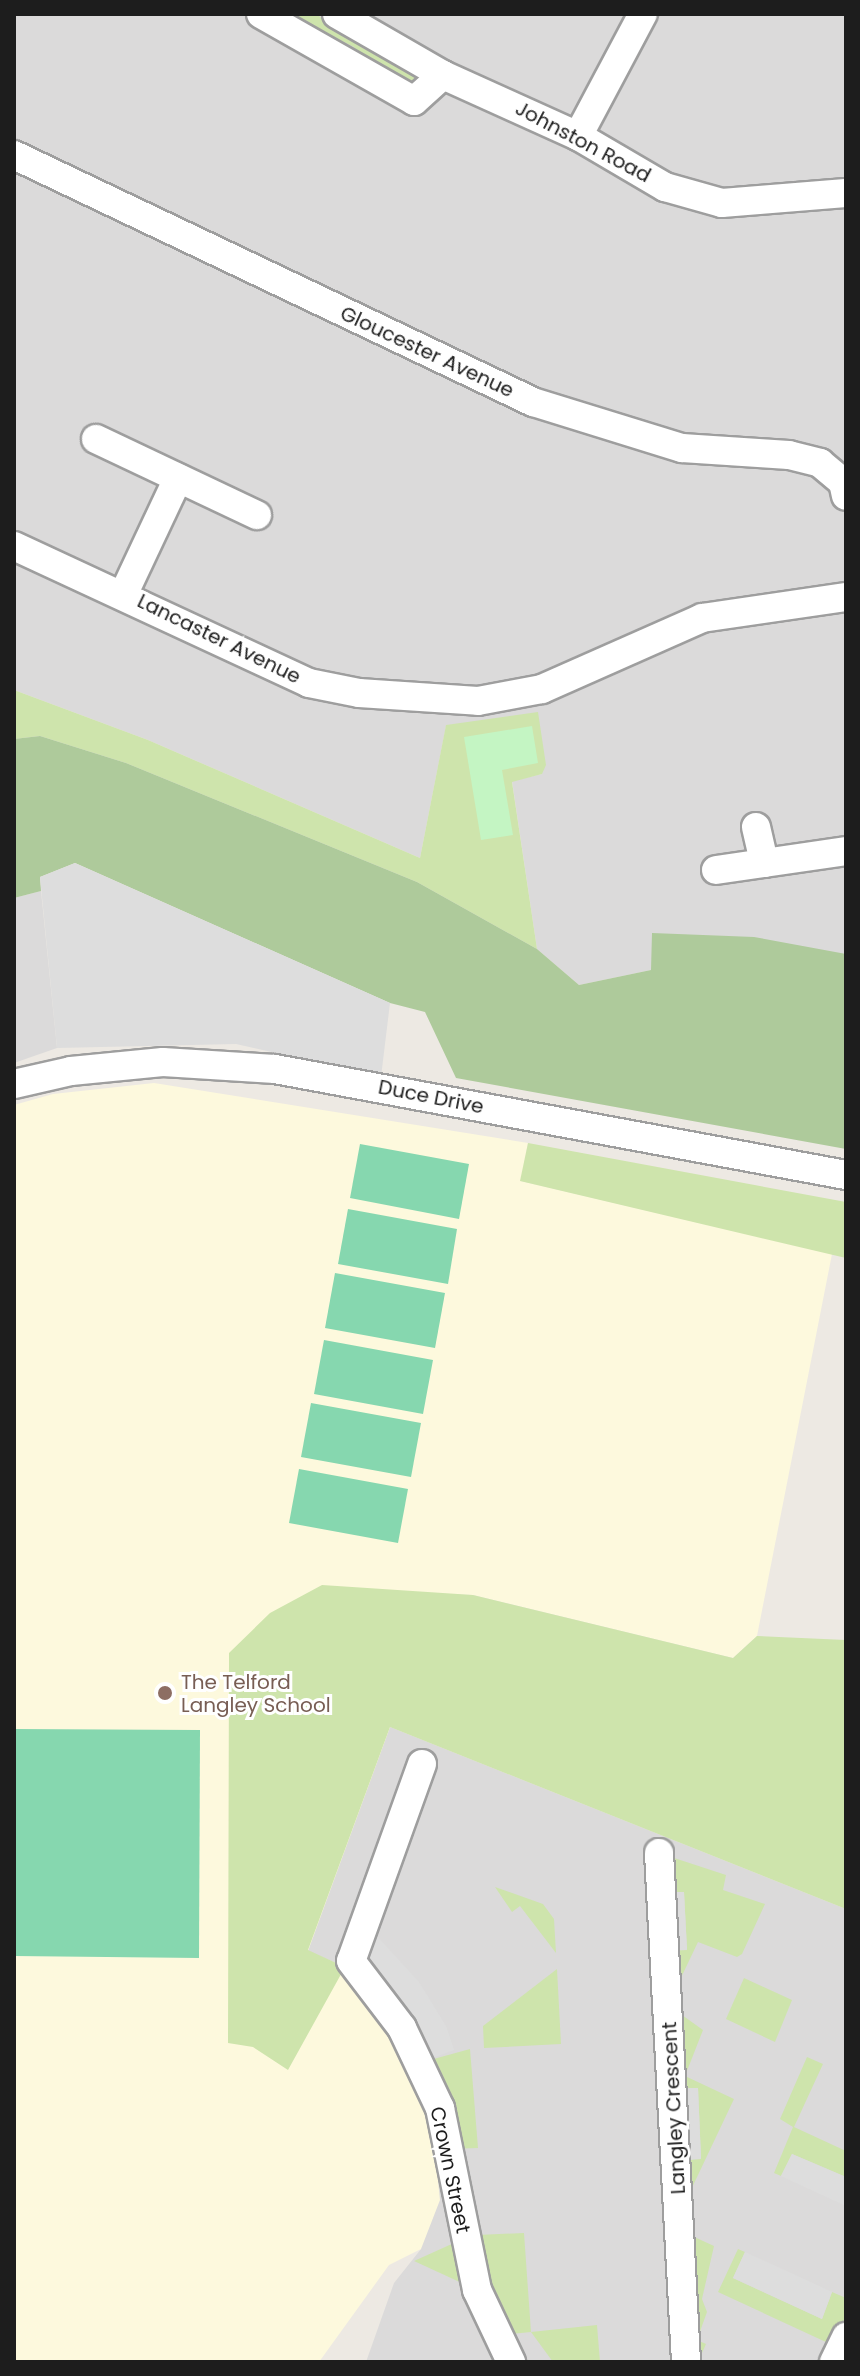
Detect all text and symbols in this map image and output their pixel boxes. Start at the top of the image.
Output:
street label: Johnston Road [511,96,655,188]
street label: Gloucester Avenue [336,301,518,403]
street label: Lancaster Avenue [133,589,305,689]
street label: Duce Drive [376,1075,486,1119]
place label: The Telford Langley School [181,1670,331,1717]
marker: The Telford Langley School [156,1684,174,1702]
street label: Langley Crescent [657,2021,691,2195]
street label: Crown Street [425,2105,475,2235]

